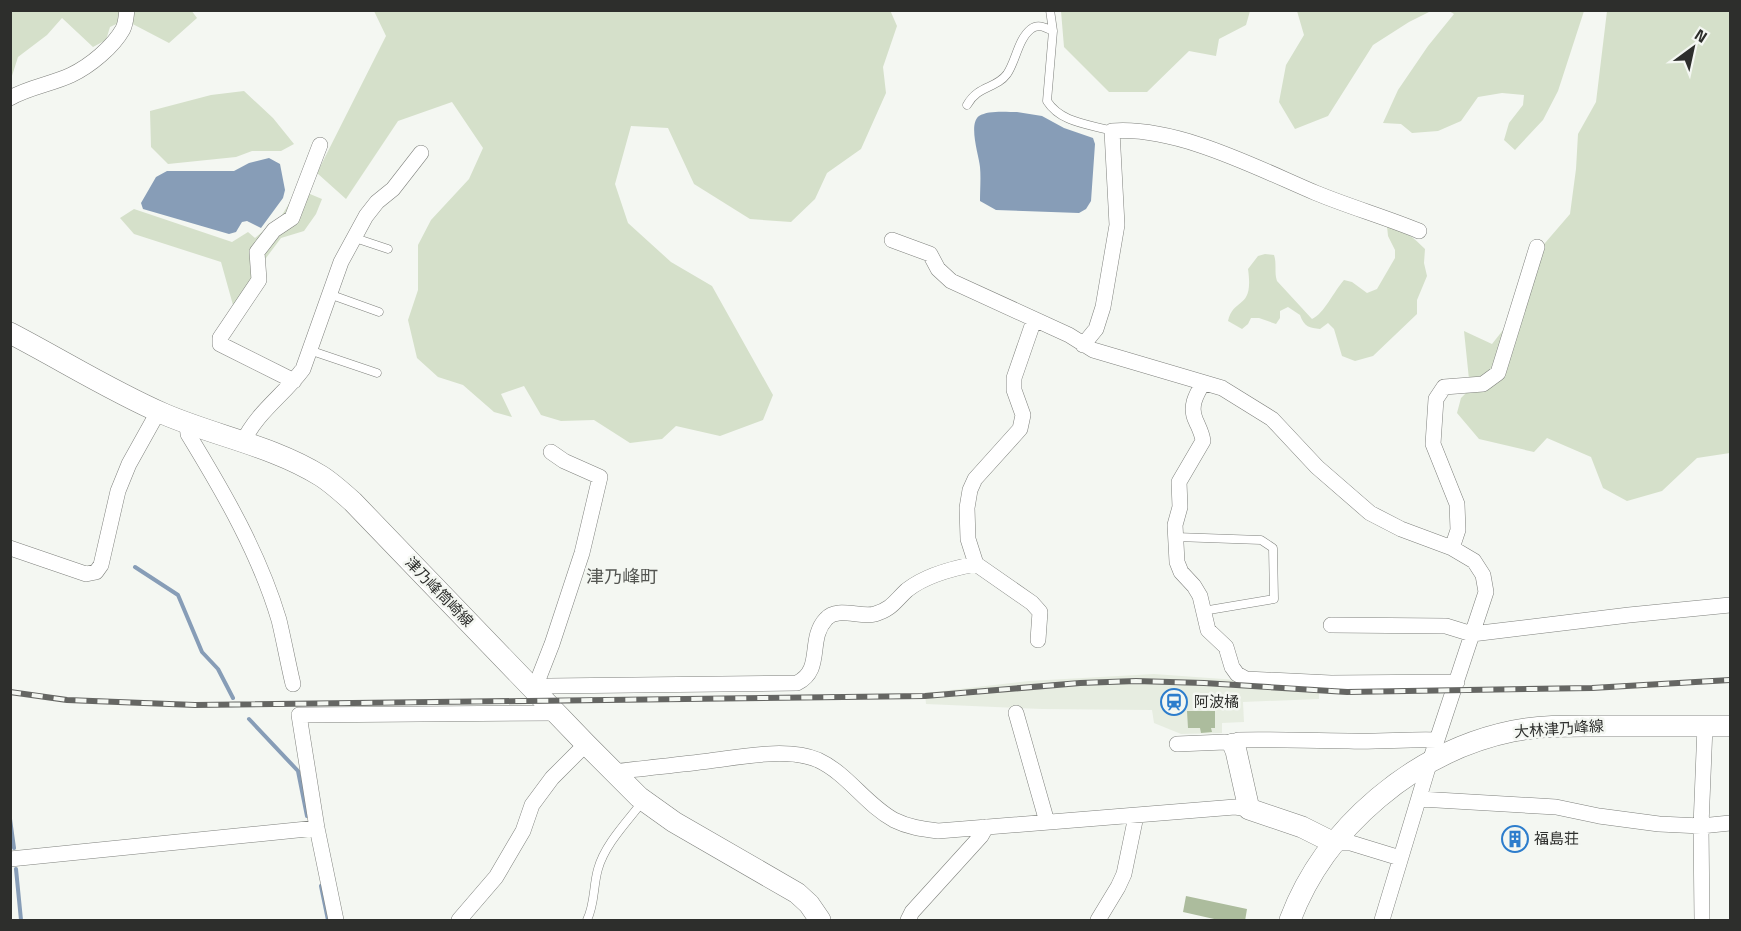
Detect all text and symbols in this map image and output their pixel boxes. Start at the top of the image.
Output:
north arrow [1663,18,1723,78]
text: N [1690,22,1712,49]
street label: 津乃峰筒崎線 [400,551,479,632]
district label: 津乃峰町 [586,563,658,590]
station icon: 阿波橘 [1159,687,1189,717]
place label: 阿波橘 [1194,690,1239,713]
street label: 大林津乃峰線 [1513,714,1605,743]
building icon: 福島荘 [1500,824,1530,854]
place label: 福島荘 [1534,827,1579,850]

